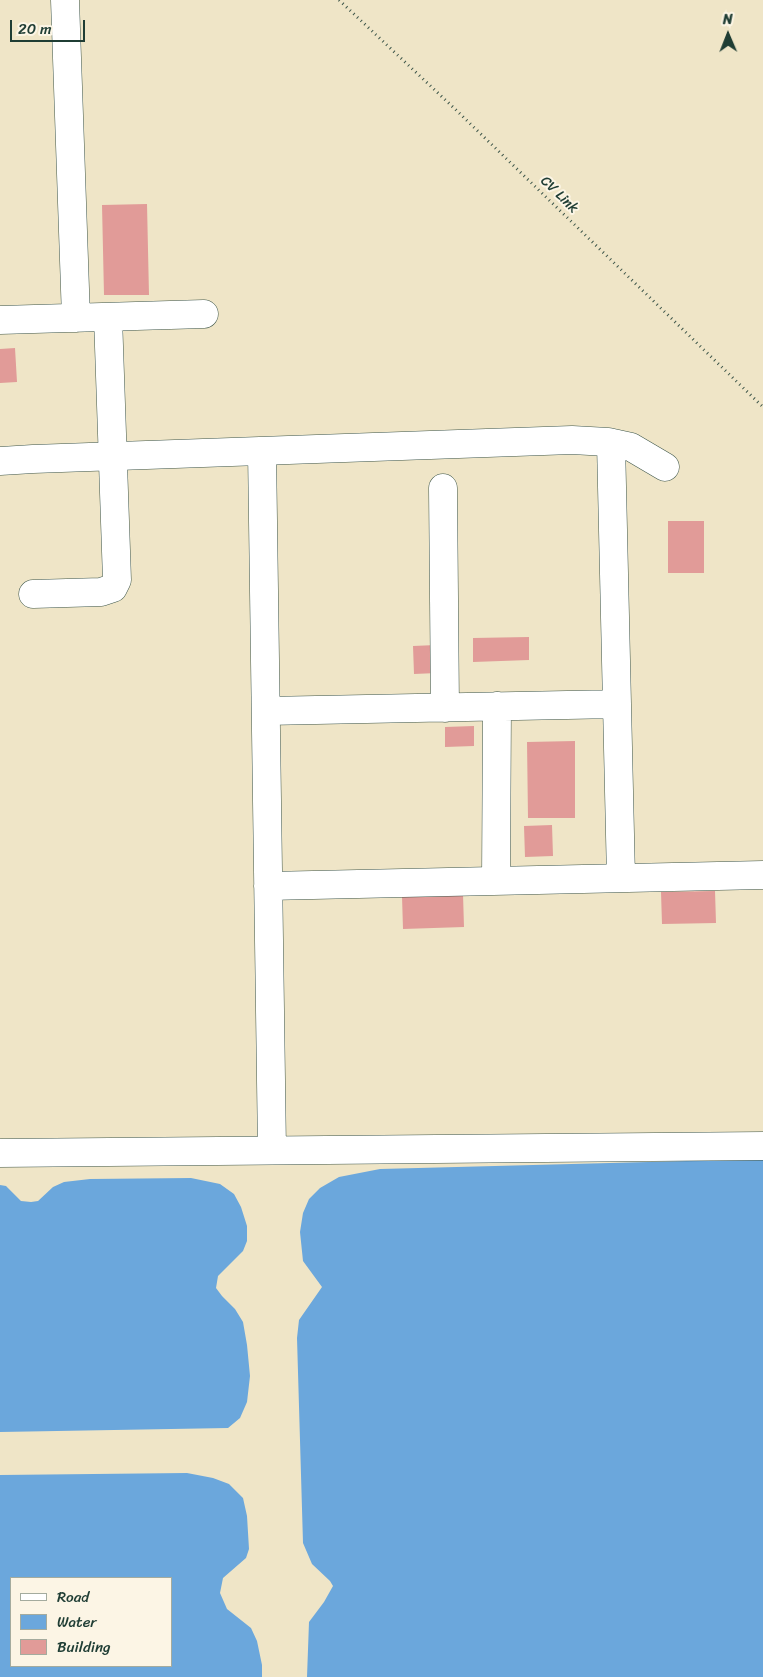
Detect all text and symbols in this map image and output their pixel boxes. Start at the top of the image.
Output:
text: N [723,7,733,32]
scale bar [12,10,88,42]
north arrow [703,10,753,60]
text: 20 m [18,16,52,42]
street label: CV Link [537,173,581,217]
legend [10,1577,172,1667]
text: Road [57,1584,89,1610]
text: Water [57,1609,97,1635]
text: Building [57,1634,111,1660]

